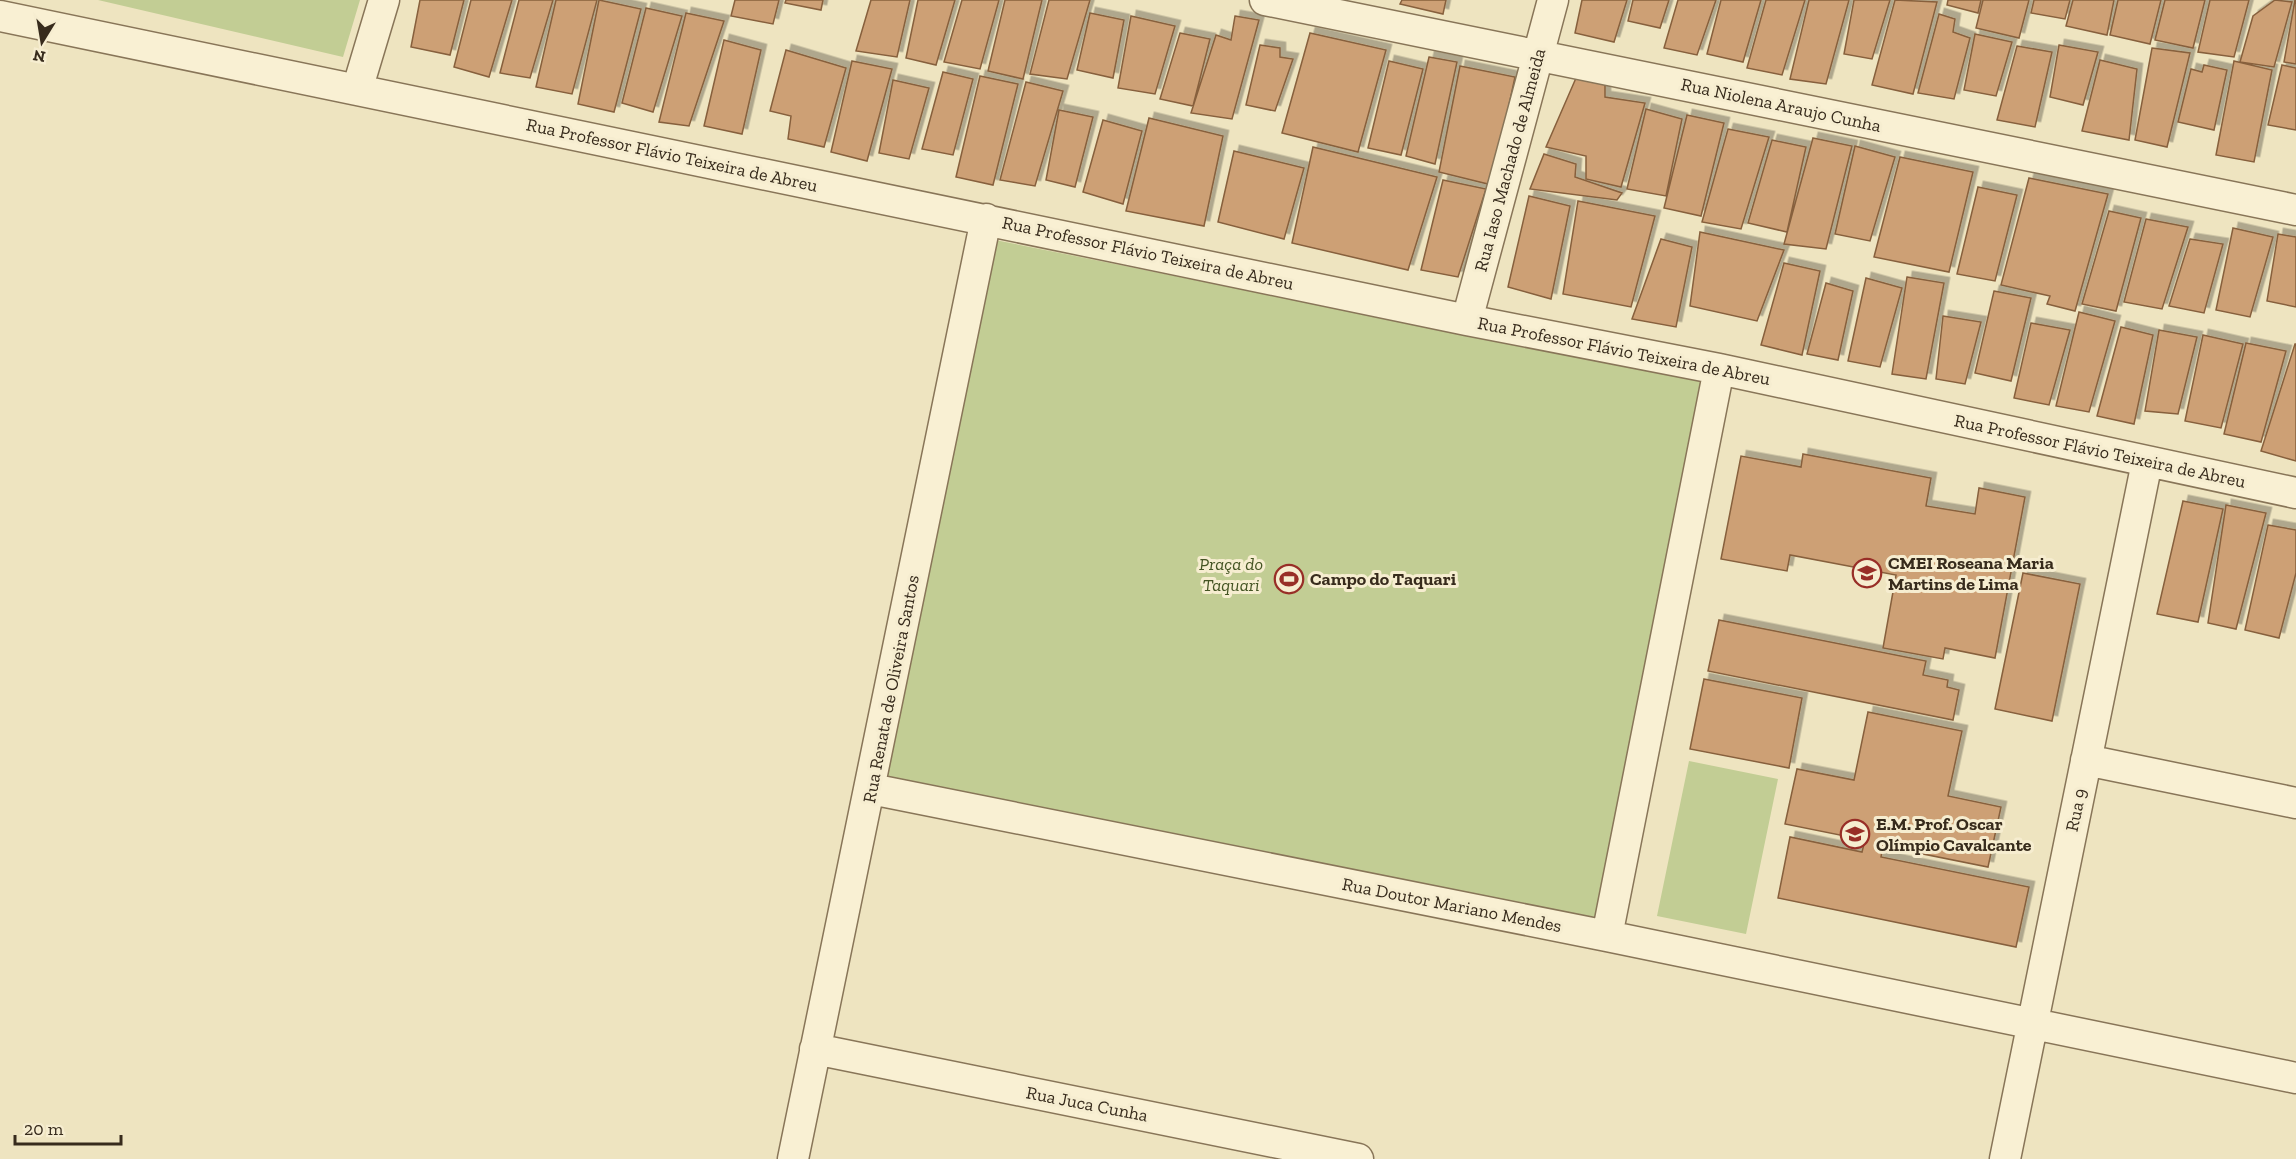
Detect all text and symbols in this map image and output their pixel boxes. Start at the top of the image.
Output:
north arrow [12,12,72,72]
text: N [31,46,47,67]
street label: Rua Iaso Machado de Almeida [1470,46,1550,274]
street label: Rua Niolena Araujo Cunha [1679,73,1883,137]
street label: Rua Professor Flávio Teixeira de Abreu [524,113,820,197]
street label: Rua Professor Flávio Teixeira de Abreu [1000,211,1296,295]
street label: Rua Professor Flávio Teixeira de Abreu [1476,312,1772,390]
street label: Rua Professor Flávio Teixeira de Abreu [1952,409,2248,493]
place label: CMEI Roseana Maria Martins de Lima [1888,552,2054,595]
park label: Praça do Taquari [1199,553,1263,596]
school or university icon: CMEI Roseana Maria Martins de Lima [1851,557,1883,589]
sports icon: Campo do Taquari [1273,563,1305,595]
place label: Campo do Taquari [1310,568,1457,590]
street label: Rua Renata de Oliveira Santos [858,573,924,805]
street label: Rua 9 [2061,786,2091,834]
place label: E.M. Prof. Oscar Olímpio Cavalcante [1876,813,2032,856]
school or university icon: E.M. Prof. Oscar Olímpio Cavalcante [1839,818,1871,850]
street label: Rua Doutor Mariano Mendes [1340,873,1564,937]
street label: Rua Juca Cunha [1024,1081,1150,1127]
scale bar [15,1108,122,1146]
text: 20 m [24,1118,64,1140]

